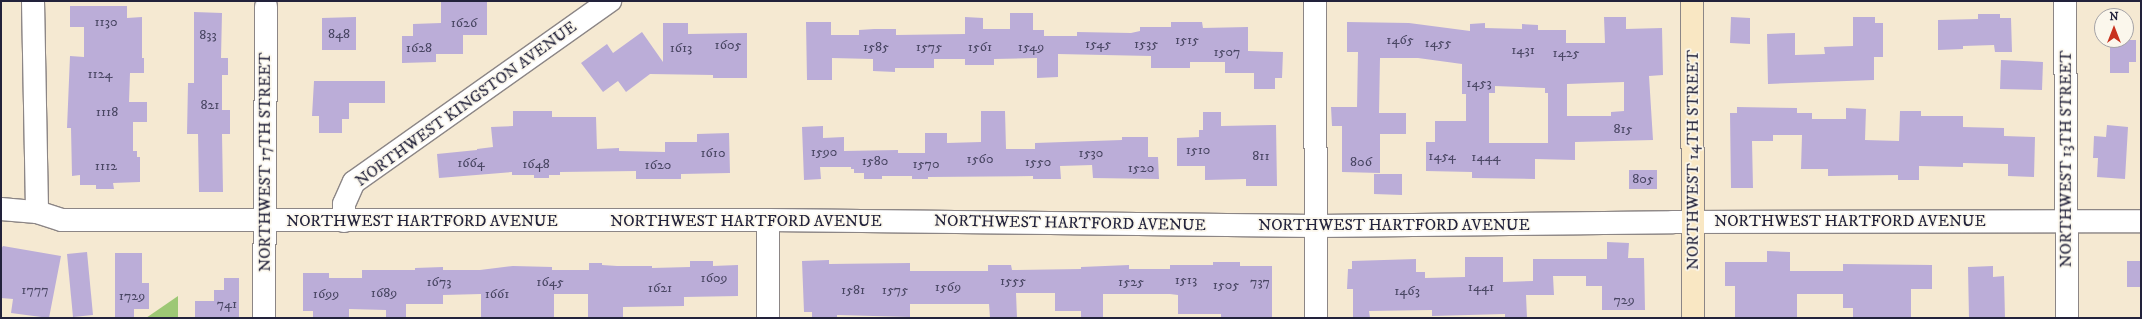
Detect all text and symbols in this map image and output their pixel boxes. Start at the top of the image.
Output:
north arrow [2094,8,2134,48]
text: N [2109,10,2119,24]
house number: 1130 [94,14,118,30]
house number: 1626 [451,15,477,31]
street label: NORTHWEST KINGSTON AVENUE [352,17,580,191]
house number: 848 [328,26,350,42]
house number: 833 [199,27,217,43]
house number: 1515 [1175,32,1199,48]
house number: 1465 [1386,32,1414,48]
house number: 1455 [1424,35,1452,51]
house number: 1545 [1085,36,1111,52]
house number: 1535 [1134,36,1158,52]
house number: 1605 [715,37,741,53]
house number: 1585 [863,39,889,55]
house number: 1575 [916,39,942,55]
house number: 1561 [968,39,992,55]
house number: 1549 [1018,39,1044,55]
house number: 1628 [406,40,432,56]
house number: 1613 [670,40,692,56]
house number: 1431 [1511,42,1535,58]
house number: 1507 [1214,44,1240,60]
house number: 1425 [1553,45,1579,61]
street label: NORTHWEST 14TH STREET [1683,50,1703,270]
street label: NORTHWEST 13TH STREET [2056,50,2076,268]
street label: NORTHWEST 17TH STREET [255,52,275,272]
house number: 1124 [87,66,113,82]
house number: 1453 [1466,75,1492,91]
house number: 821 [200,97,220,113]
house number: 1118 [96,104,118,120]
house number: 815 [1613,121,1633,137]
house number: 1510 [1186,142,1210,158]
house number: 1590 [811,144,837,160]
house number: 1610 [701,145,725,161]
house number: 1530 [1079,145,1103,161]
house number: 811 [1252,148,1270,164]
house number: 1454 [1428,148,1456,164]
house number: 1444 [1471,149,1501,165]
house number: 1560 [967,151,993,167]
house number: 1580 [862,153,888,169]
house number: 1550 [1025,154,1051,170]
house number: 806 [1350,154,1372,170]
house number: 1664 [457,155,485,171]
house number: 1648 [522,156,550,172]
house number: 1570 [913,156,939,172]
house number: 1620 [645,157,671,173]
house number: 1112 [95,158,117,174]
house number: 1520 [1128,160,1154,176]
house number: 805 [1632,171,1654,187]
street label: NORTHWEST HARTFORD AVENUE [286,211,558,231]
street label: NORTHWEST HARTFORD AVENUE [610,211,882,231]
street label: NORTHWEST HARTFORD AVENUE [934,211,1206,235]
street label: NORTHWEST HARTFORD AVENUE [1714,211,1986,231]
street label: NORTHWEST HARTFORD AVENUE [1258,215,1530,235]
house number: 1609 [701,270,727,286]
house number: 1513 [1175,272,1197,288]
house number: 1555 [1000,273,1026,289]
house number: 1673 [427,274,451,290]
house number: 1645 [536,274,564,290]
house number: 1525 [1118,274,1144,290]
house number: 737 [1250,274,1270,290]
house number: 1505 [1213,277,1239,293]
house number: 1569 [935,279,961,295]
house number: 1441 [1468,279,1494,295]
house number: 1621 [648,280,672,296]
house number: 1777 [21,282,49,298]
house number: 1581 [841,282,865,298]
house number: 1575 [882,282,908,298]
house number: 1463 [1394,283,1420,299]
house number: 1689 [371,285,397,301]
house number: 1699 [313,286,339,302]
house number: 1661 [485,286,509,302]
house number: 1729 [119,288,145,304]
house number: 729 [1613,292,1635,308]
house number: 741 [217,296,237,312]

